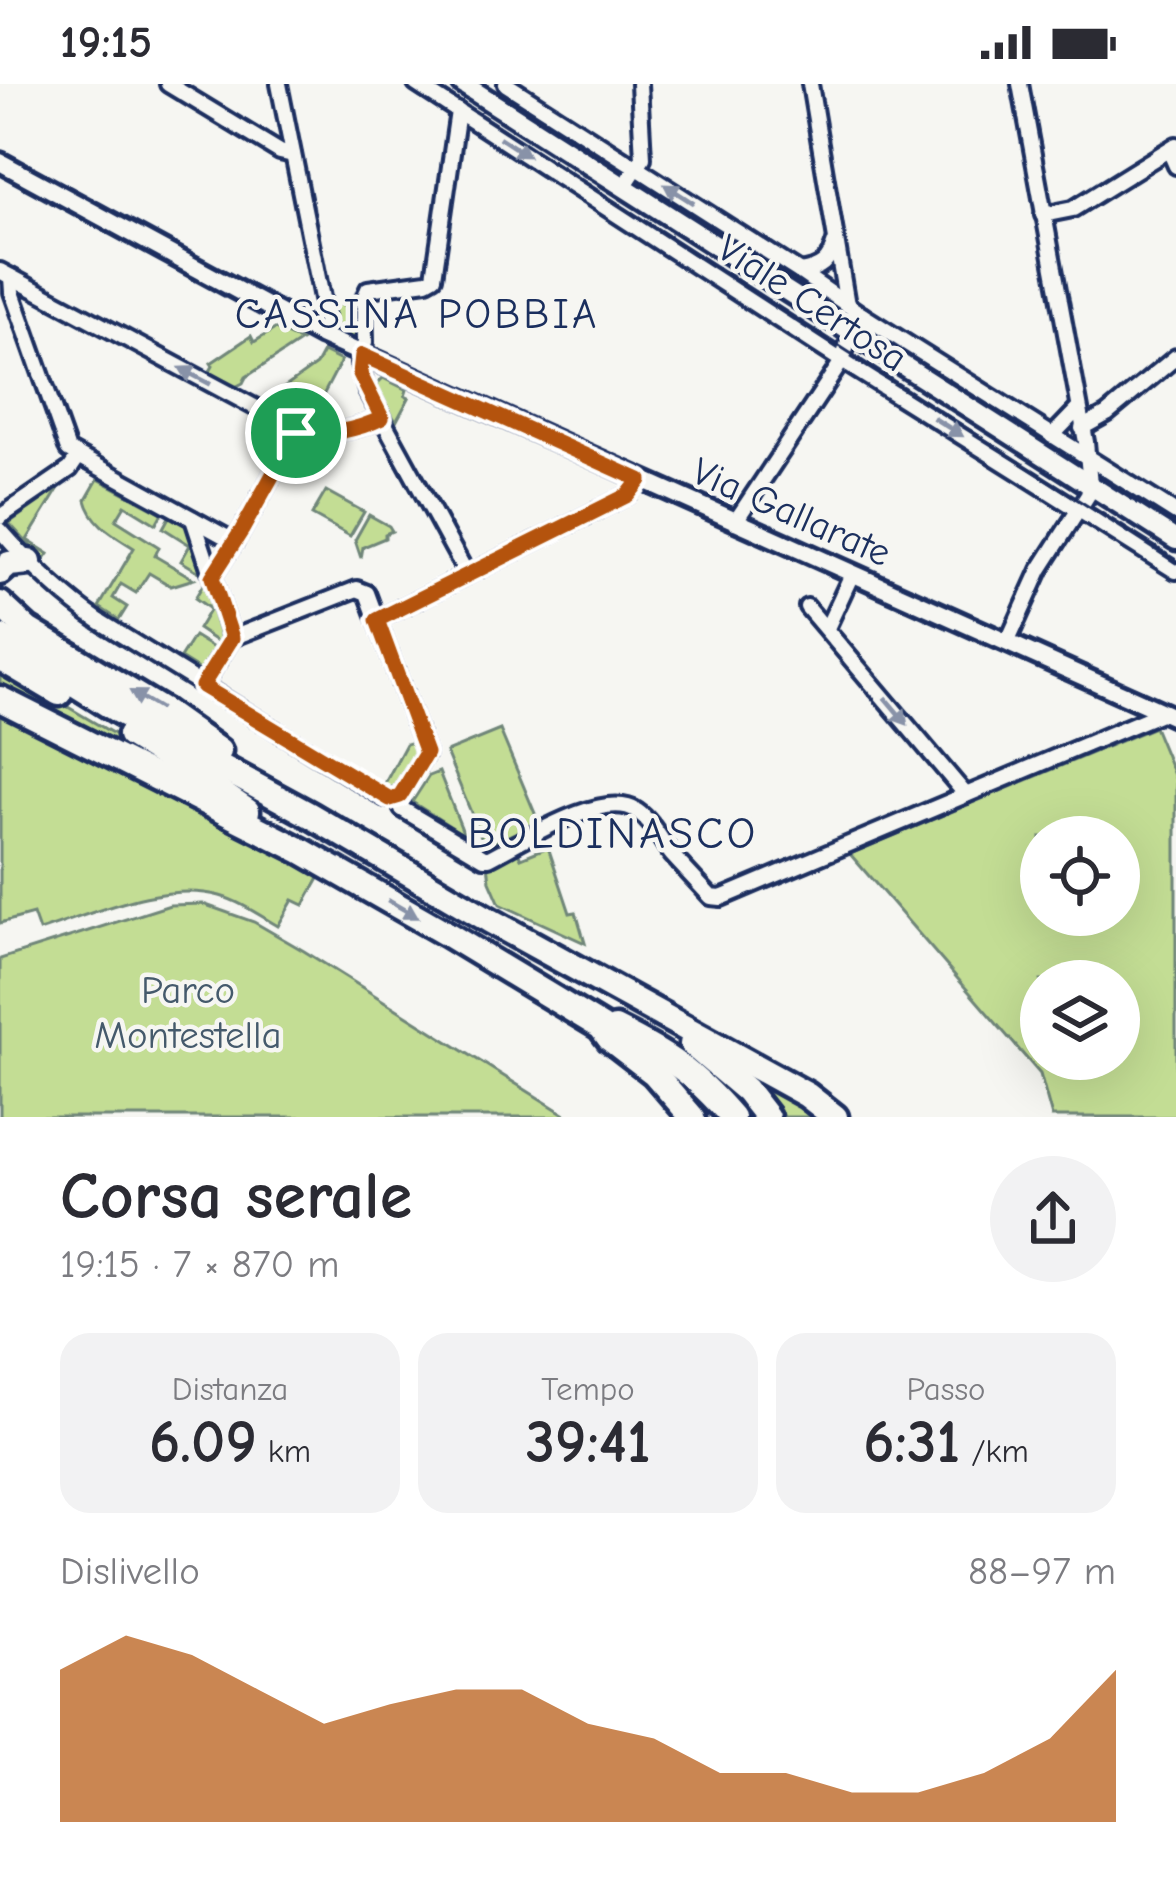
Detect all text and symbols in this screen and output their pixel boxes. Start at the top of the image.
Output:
text: 19:15 [60,16,152,68]
one-way arrow [498,136,530,158]
one-way arrow [662,184,695,206]
street label: Viale Certosa [709,225,915,381]
district label: CASSINA POBBIA [235,290,599,339]
one-way arrow [178,366,213,387]
pin [245,382,347,484]
icon: arrive [263,400,329,466]
one-way arrow [931,415,964,437]
street label: Via Gallarate [685,449,898,576]
one-way arrow [128,691,162,712]
one-way arrow [883,696,909,726]
district label: BOLDINASCO [467,807,759,859]
map controls [1020,816,1140,1080]
button: locate [1020,816,1140,936]
one-way arrow [387,898,420,919]
button: layers [1020,960,1140,1080]
park label: Parco Montestella [94,968,282,1058]
button: share [990,1156,1116,1282]
text: Corsa serale [60,1159,412,1235]
text: 19:15 · 7 × 870 m [60,1242,339,1287]
text: Distanza [172,1370,288,1408]
text: Tempo [541,1370,635,1408]
text: Passo [907,1370,985,1408]
text: 6.09 [149,1408,257,1477]
text: 39:41 [525,1408,651,1477]
text: 6:31 [863,1408,960,1477]
text: km [257,1432,311,1470]
text: /km [960,1432,1029,1470]
text: Dislivello [60,1549,200,1594]
text: 88–97 m [968,1549,1116,1594]

